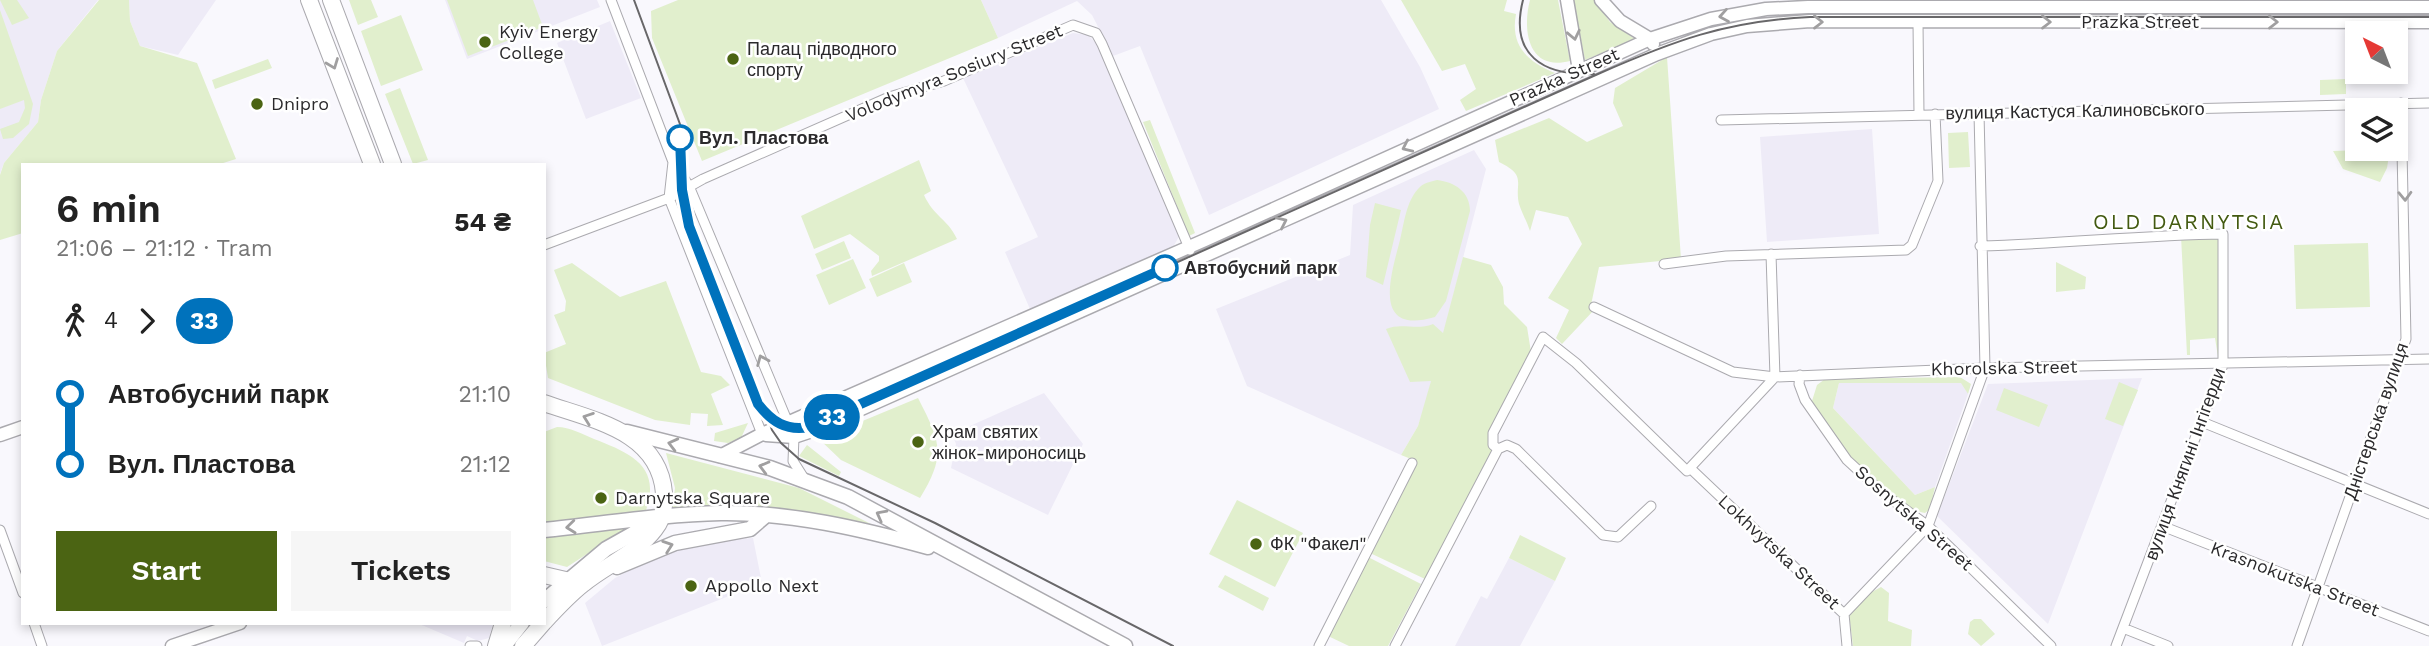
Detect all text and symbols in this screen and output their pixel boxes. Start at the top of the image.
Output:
one-way arrow [1718,8,1730,23]
street label: Prazka Street [2081,11,2199,32]
one-way arrow [1814,14,1824,30]
one-way arrow [2041,14,2052,30]
one-way arrow [2269,14,2279,30]
street label: Volodymyra Sosiury Street [842,19,1066,126]
place label: Kyiv Energy College [499,21,599,63]
north arrow [2345,21,2408,84]
map controls [2345,21,2408,161]
one-way arrow [1566,29,1581,41]
marker: Kyiv Energy College [477,34,493,50]
place label: Палац підводного спорту [747,38,897,80]
street label: Prazka Street [1506,43,1622,110]
marker: Палац підводного спорту [725,51,741,67]
one-way arrow [325,57,339,69]
place label: Dnipro [271,93,329,114]
marker: Dnipro [249,96,265,112]
street label: вулиця Кастуся Калиновського [1945,98,2205,123]
button: layers [2345,98,2408,161]
marker: Вул. Пластова [667,125,693,151]
place label: Вул. Пластова [699,127,829,148]
one-way arrow [1402,139,1414,153]
text: 6 min [56,187,161,231]
one-way arrow [2397,190,2412,201]
text: 54 ₴ [454,207,511,237]
district label: OLD DARNYTSIA [2093,209,2285,234]
one-way arrow [1275,216,1287,230]
text: 21:06 – 21:12 · Tram [56,235,273,262]
marker: Автобусний парк [1152,255,1178,281]
place label: Автобусний парк [1184,257,1338,278]
icon: walk [56,302,94,340]
icon: forward [128,302,166,340]
text: 4 [104,307,118,334]
text: 33 [190,307,219,335]
street label: Дністерська вулиця [2339,340,2412,502]
one-way arrow [756,354,770,366]
street label: Khorolska Street [1930,356,2078,379]
street label: вулиця Княгині Інгігерди [2140,365,2229,563]
text: Автобусний парк [108,379,329,409]
text: 21:10 [459,381,511,408]
line badge: 33 [800,394,864,440]
text: 33 [818,403,846,431]
one-way arrow [582,413,594,427]
place label: Храм святих жінок-мироносиць [932,421,1086,463]
marker: Храм святих жінок-мироносиць [910,434,926,450]
one-way arrow [668,438,680,452]
text: Вул. Пластова [108,449,295,479]
text: 21:12 [459,451,511,478]
one-way arrow [758,461,770,475]
street label: Sosnytska Street [1851,461,1978,575]
place label: Darnytska Square [615,487,770,508]
marker: Darnytska Square [593,490,609,506]
street label: Lokhvytska Street [1714,490,1845,614]
one-way arrow [876,510,888,523]
one-way arrow [565,519,576,534]
button: Start [56,531,277,611]
button: Tickets [291,531,511,611]
place label: ФК "Факел" [1270,533,1367,554]
marker: ФК "Факел" [1248,536,1264,552]
street label: Krasnokutska Street [2208,537,2383,621]
one-way arrow [661,540,673,554]
place label: Appollo Next [705,575,819,596]
marker: Appollo Next [683,578,699,594]

